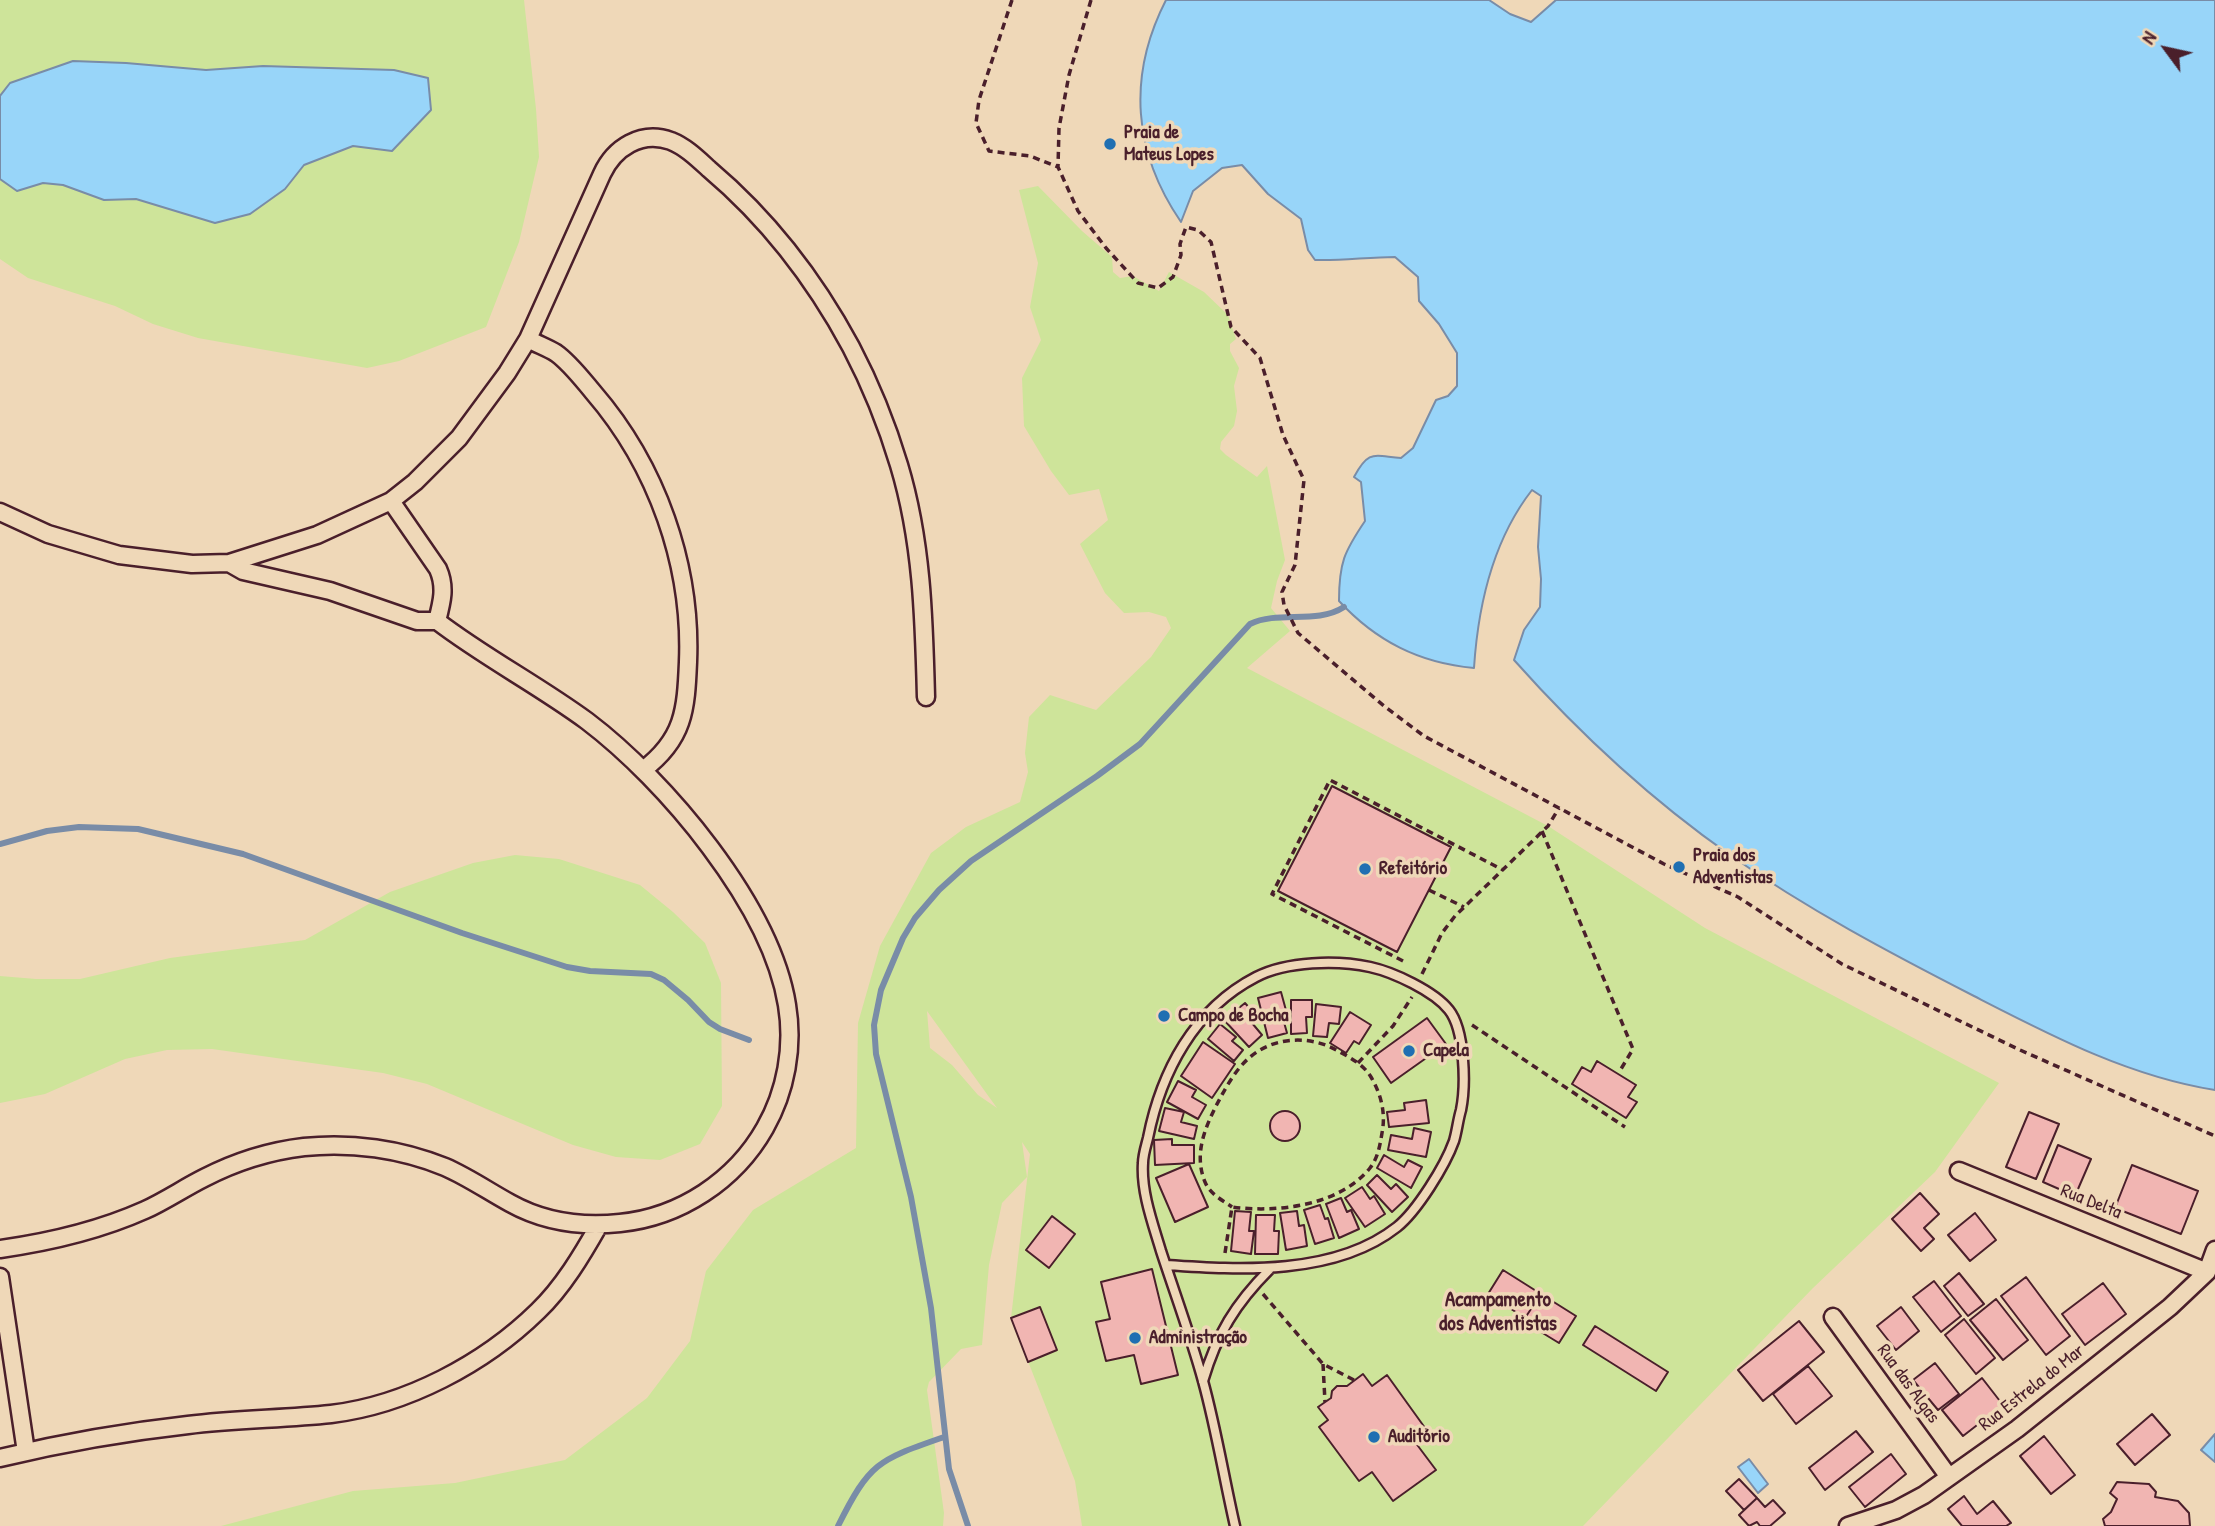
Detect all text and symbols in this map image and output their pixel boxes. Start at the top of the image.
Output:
north arrow [2131,14,2201,84]
text: N [2135,26,2162,49]
place label: Praia de Mateus Lopes [1124,122,1214,166]
marker: Praia de Mateus Lopes [1102,136,1118,152]
place label: Praia dos Adventistas [1693,845,1773,889]
place label: Refeitório [1379,858,1447,880]
marker: Praia dos Adventistas [1671,859,1687,875]
marker: Refeitório [1357,861,1373,877]
place label: Campo de Bocha [1178,1005,1288,1027]
marker: Campo de Bocha [1156,1008,1172,1024]
place label: Capela [1423,1040,1469,1062]
marker: Capela [1401,1043,1417,1059]
street label: Rua Delta [2057,1180,2125,1224]
district label: Acampamento dos Adventistas [1439,1287,1557,1337]
place label: Administração [1149,1327,1247,1349]
marker: Administração [1127,1330,1143,1346]
street label: Rua das Algas [1872,1340,1944,1428]
street label: Rua Estrela do Mar [1975,1340,2089,1436]
place label: Auditório [1388,1426,1450,1448]
marker: Auditório [1366,1429,1382,1445]

